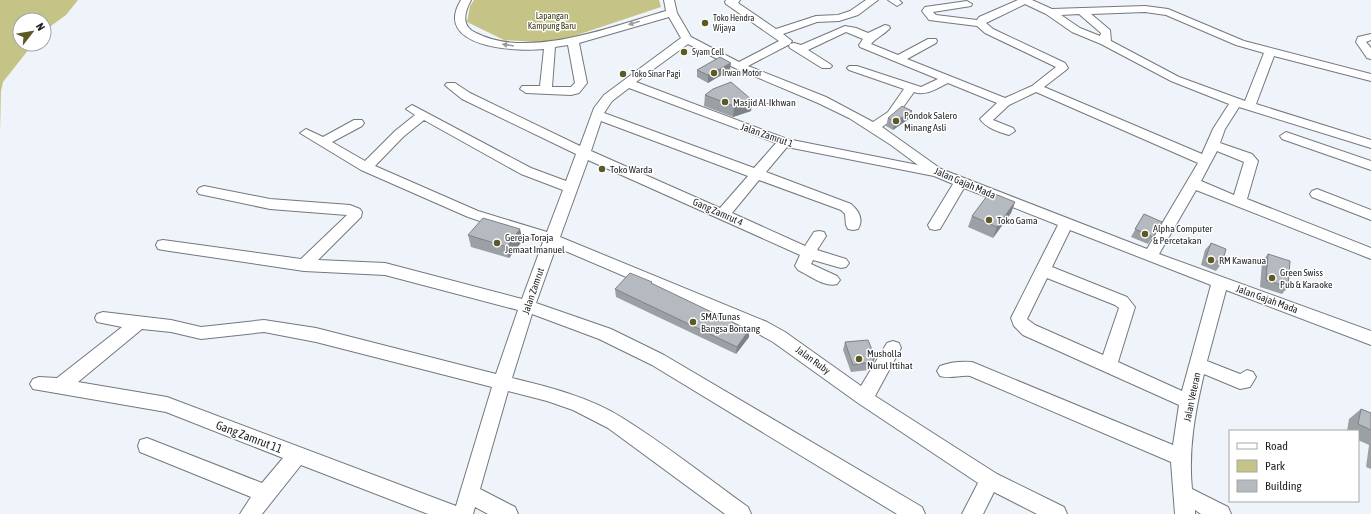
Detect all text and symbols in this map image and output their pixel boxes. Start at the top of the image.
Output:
park label: Lapangan Kampung Baru [528,11,576,31]
north arrow [12,12,52,52]
place label: Toko Hendra Wijaya [713,13,755,33]
marker: Toko Hendra Wijaya [700,18,710,28]
one-way arrow [628,20,640,26]
text: N [34,21,47,33]
one-way arrow [502,42,514,48]
marker: Syam Cell [679,47,689,57]
place label: Syam Cell [692,47,725,57]
marker: Irwan Motor [709,68,719,78]
place label: Irwan Motor [722,68,762,78]
marker: Toko Sinar Pagi [618,69,628,79]
place label: Toko Sinar Pagi [631,69,681,79]
marker: Masjid Al-Ikhwan [720,97,730,107]
place label: Masjid Al-Ikhwan [733,97,796,108]
place label: Pondok Salero Minang Asli [904,110,957,133]
marker: Pondok Salero Minang Asli [891,116,901,126]
street label: Jalan Zamrut 1 [739,121,795,149]
marker: Toko Warda [597,164,607,174]
place label: Toko Warda [610,164,653,175]
street label: Jalan Gajah Mada [933,165,997,201]
street label: Gang Zamrut 4 [691,196,745,228]
marker: Toko Gama [984,215,994,225]
place label: Toko Gama [997,215,1038,226]
place label: Alpha Computer & Percetakan [1153,223,1213,246]
marker: Alpha Computer & Percetakan [1140,229,1150,239]
place label: Gereja Toraja Jemaat Imanuel [505,232,565,255]
marker: Gereja Toraja Jemaat Imanuel [492,238,502,248]
marker: RM Kawanua [1206,255,1216,265]
place label: RM Kawanua [1219,255,1267,266]
street label: Jalan Zamrut [520,266,546,316]
place label: Green Swiss Pub & Karaoke [1280,267,1333,290]
marker: Green Swiss Pub & Karaoke [1267,273,1277,283]
street label: Jalan Gajah Mada [1234,283,1300,315]
place label: SMA Tunas Bangsa Bontang [701,311,761,334]
marker: SMA Tunas Bangsa Bontang [688,317,698,327]
street label: Jalan Ruby [794,344,832,376]
place label: Musholla Nurul Ittihat [867,348,913,371]
marker: Musholla Nurul Ittihat [854,354,864,364]
street label: Jalan Veteran [1181,371,1203,423]
street label: Gang Zamrut 11 [214,418,284,456]
legend [1229,430,1359,502]
text: Road [1265,439,1288,453]
text: Park [1265,459,1286,473]
text: Building [1265,479,1303,493]

